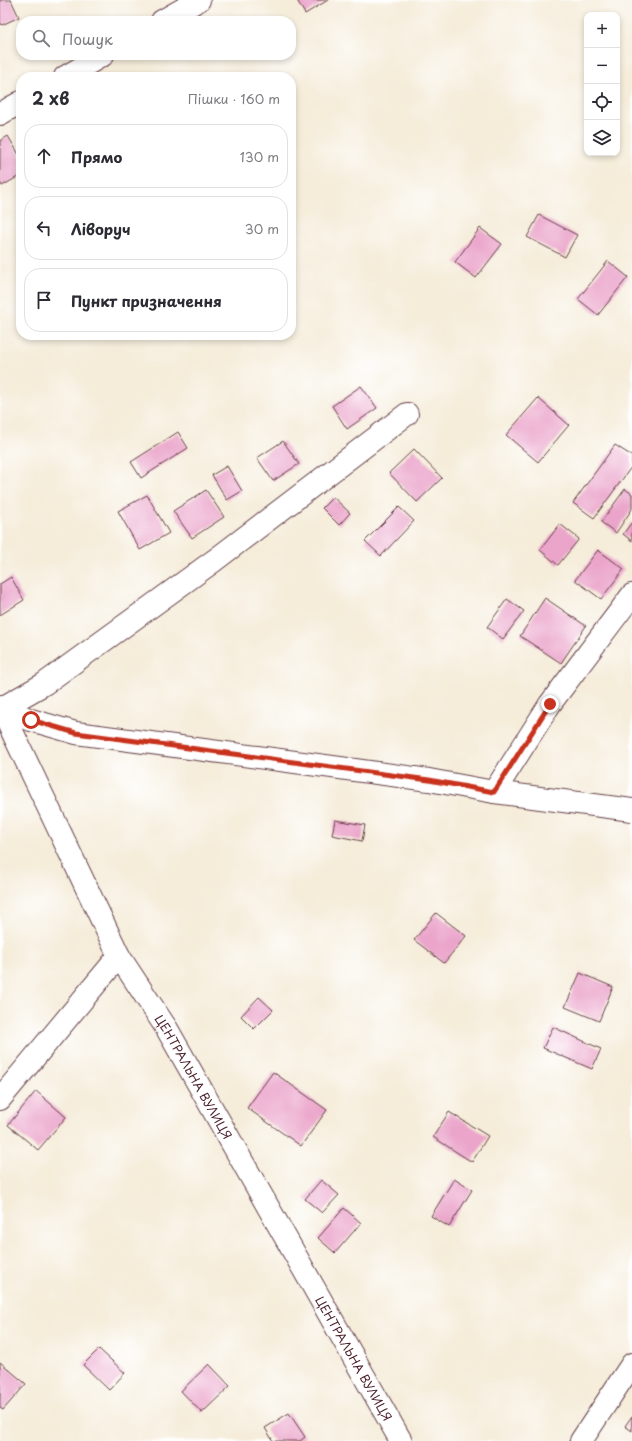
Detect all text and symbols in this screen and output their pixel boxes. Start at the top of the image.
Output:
map controls [584,12,620,156]
button: + [584,12,620,48]
search box [16,16,296,60]
icon: search [30,27,52,49]
text: Пошук [62,27,113,50]
button: − [584,48,620,84]
button: locate [584,84,620,120]
text: 2 хв [32,85,69,111]
text: Пішки · 160 m [188,89,280,108]
button: layers [584,120,620,156]
icon: ahead [33,145,55,167]
text: Прямо [71,145,122,168]
text: 130 m [240,147,279,166]
icon: left [33,217,55,239]
text: Ліворуч [71,217,131,240]
text: 30 m [245,219,279,238]
icon: arrive [33,289,55,311]
text: Пункт призначення [71,289,222,312]
route end [541,695,559,713]
route start [22,711,40,729]
street label: ЦЕНТРАЛЬНА ВУЛИЦЯ [151,1011,237,1142]
street label: ЦЕНТРАЛЬНА ВУЛИЦЯ [311,1292,397,1424]

